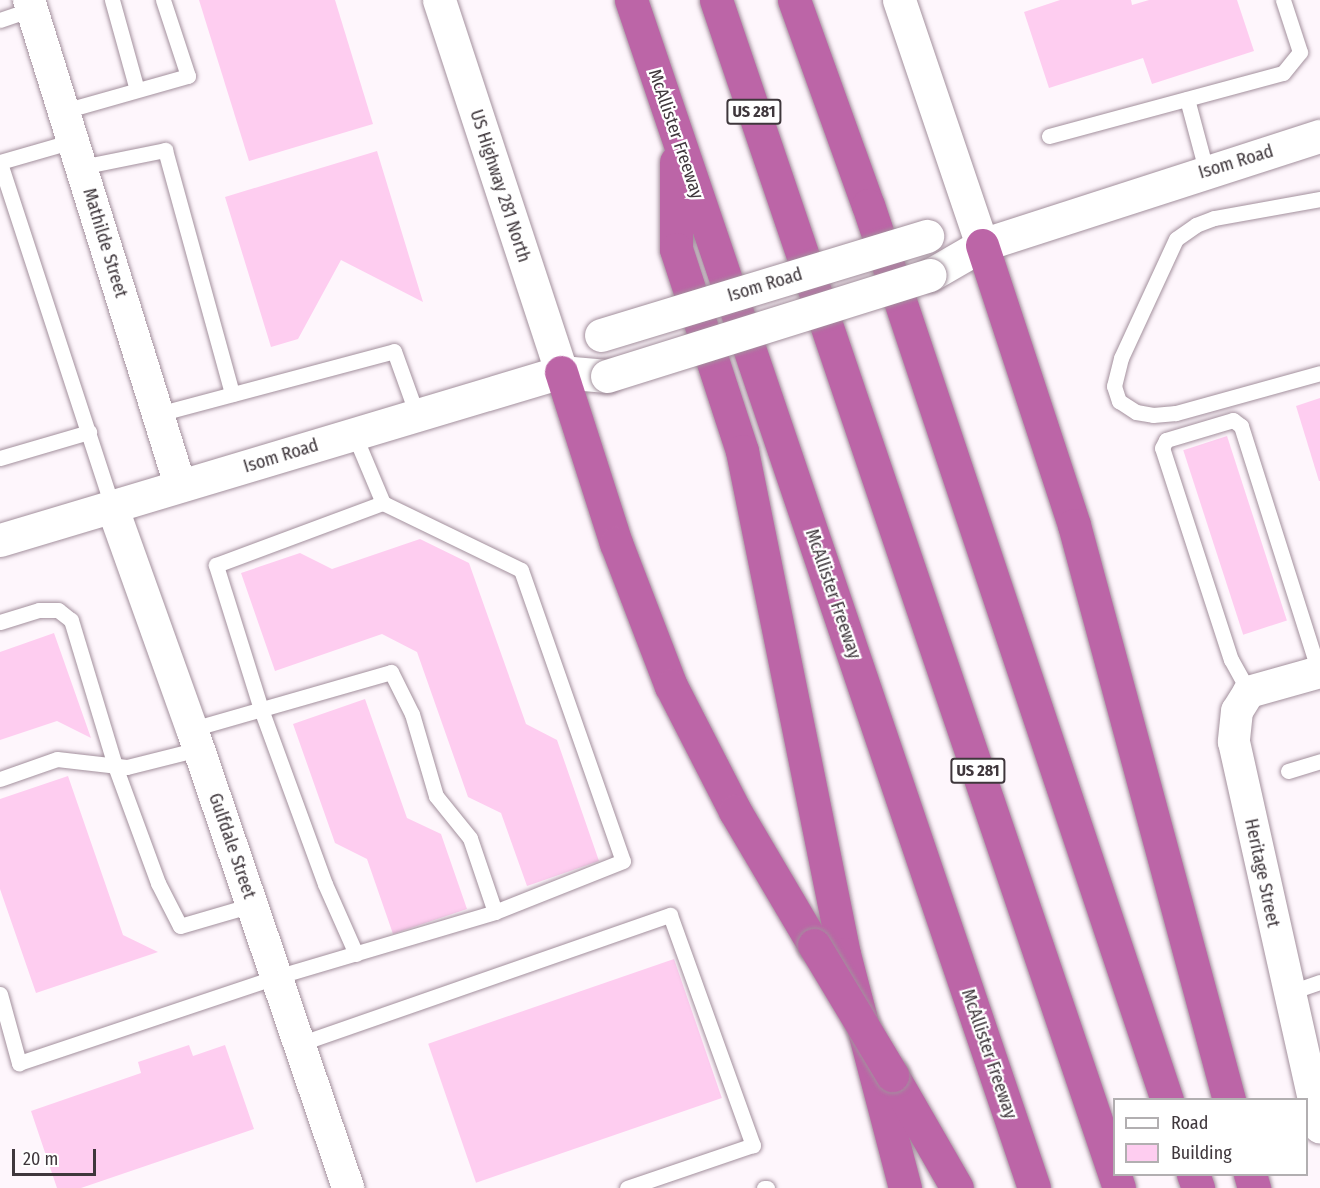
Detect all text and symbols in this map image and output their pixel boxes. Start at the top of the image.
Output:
street label: McAllister Freeway [644,66,708,202]
road number: US 281 [726,99,783,125]
street label: US Highway 281 North [465,107,535,265]
street label: Isom Road [1196,140,1276,184]
street label: Mathilde Street [78,186,132,300]
street label: Isom Road [725,263,805,307]
street label: Isom Road [241,434,321,478]
street label: McAllister Freeway [801,526,865,662]
road number: US 281 [950,758,1006,784]
street label: Gulfdale Street [204,790,260,902]
street label: Heritage Street [1240,817,1284,929]
street label: McAllister Freeway [957,986,1021,1122]
legend [1113,1098,1308,1176]
text: Road [1171,1112,1208,1134]
scale bar [15,1137,99,1175]
text: Building [1171,1142,1232,1164]
text: 20 m [23,1148,58,1170]

